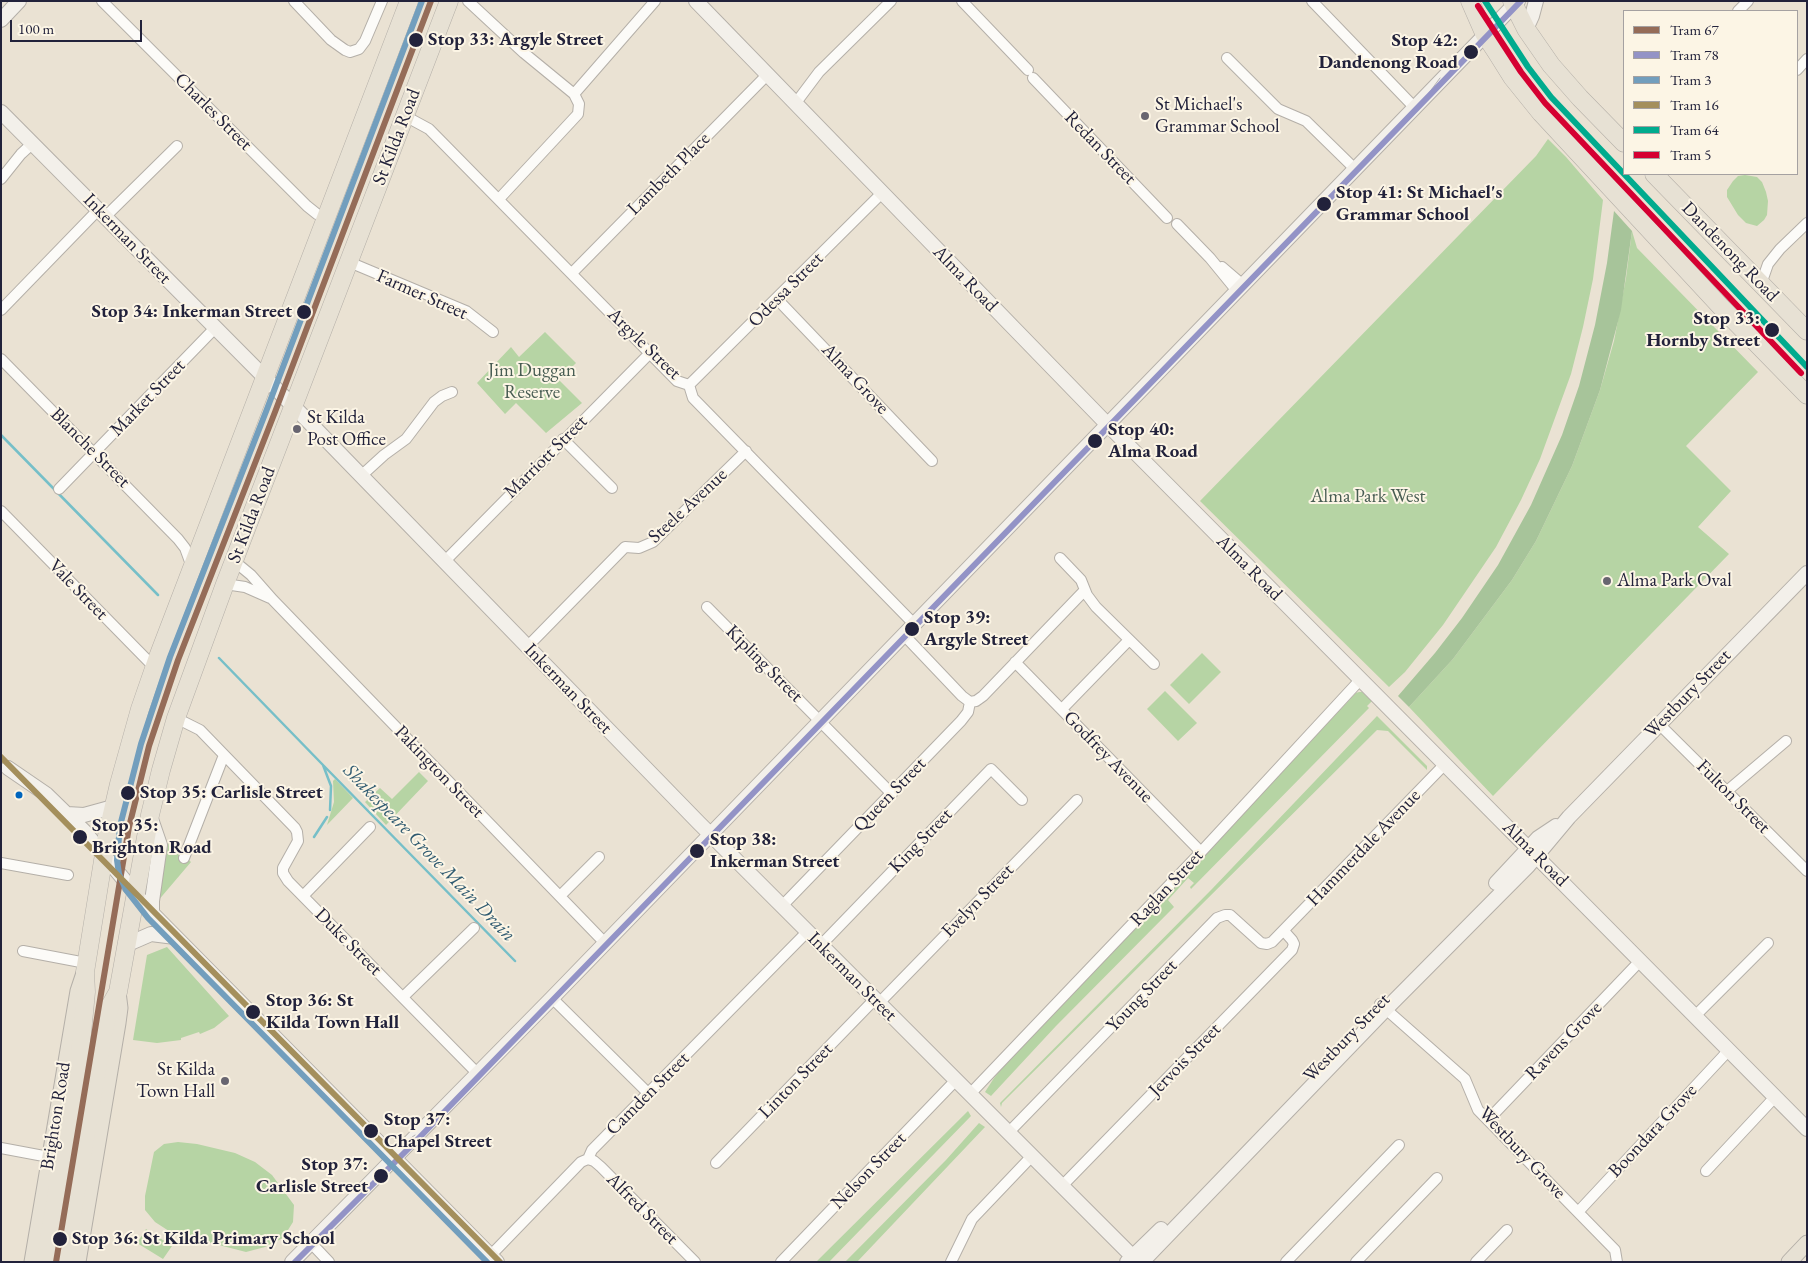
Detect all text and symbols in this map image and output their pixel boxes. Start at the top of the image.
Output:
scale bar [12,10,145,42]
legend [1623,10,1798,175]
text: 100 m [18,19,54,38]
text: Tram 67 [1670,20,1719,39]
place label: Stop 33: Argyle Street [428,29,603,51]
place label: Stop 42: Dandenong Road [1318,30,1458,74]
marker: Stop 33: Argyle Street [407,31,425,49]
marker: Stop 42: Dandenong Road [1462,43,1480,61]
text: Tram 78 [1670,45,1719,64]
street label: Charles Street [169,68,257,156]
text: Tram 3 [1670,70,1711,89]
street label: St Kilda Road [368,86,426,188]
place label: St Michael's Grammar School [1155,94,1280,138]
text: Tram 16 [1670,95,1719,114]
street label: Redan Street [1059,106,1141,190]
marker: St Michael's Grammar School [1139,110,1151,122]
text: Tram 64 [1670,120,1719,139]
street label: Lambeth Place [623,128,715,220]
text: Tram 5 [1670,145,1711,164]
place label: Stop 41: St Michael's Grammar School [1336,182,1502,226]
street label: Inkerman Street [78,189,176,289]
marker: Stop 41: St Michael's Grammar School [1315,195,1333,213]
street label: Dandenong Road [1677,197,1783,307]
street label: Alma Road [928,241,1002,317]
street label: Odessa Street [744,248,828,332]
street label: Farmer Street [373,265,471,325]
place label: Stop 34: Inkerman Street [92,301,292,323]
marker: Stop 34: Inkerman Street [295,303,313,321]
street label: Argyle Street [602,303,686,385]
place label: Stop 33: Hornby Street [1646,308,1760,352]
marker: Stop 33: Hornby Street [1763,321,1781,339]
street label: Alma Grove [817,339,893,419]
street label: Market Street [106,355,190,441]
park label: Jim Duggan Reserve [488,360,576,404]
street label: Blanche Street [45,403,135,493]
place label: St Kilda Post Office [307,407,386,451]
street label: Marriott Street [500,411,592,503]
place label: Stop 40: Alma Road [1108,419,1198,463]
marker: St Kilda Post Office [291,423,303,435]
marker: Stop 40: Alma Road [1086,432,1104,450]
street label: St Kilda Road [223,464,281,566]
street label: Steele Avenue [644,464,732,548]
park label: Alma Park West [1310,486,1426,508]
street label: Alma Road [1211,530,1287,606]
street label: Vale Street [43,555,113,625]
place label: Alma Park Oval [1617,570,1732,592]
marker: Alma Park Oval [1601,575,1613,587]
place label: Stop 39: Argyle Street [924,607,1028,651]
marker: Stop 39: Argyle Street [903,620,921,638]
street label: Kipling Street [721,621,807,707]
street label: Inkerman Street [519,639,617,739]
street label: Westbury Street [1640,645,1736,743]
street label: Godfrey Avenue [1058,706,1158,808]
street label: Pakington Street [389,721,489,823]
street label: Queen Street [849,753,931,837]
street label: Fulton Street [1691,755,1775,839]
water label: Shakespeare Grove Main Drain [338,759,520,947]
place label: Stop 35: Carlisle Street [140,782,323,804]
marker: Stop 35: Carlisle Street [119,784,137,802]
street label: Hammerdale Avenue [1302,785,1426,911]
unlabelled marker [14,790,24,800]
street label: King Street [885,804,957,878]
place label: Stop 35: Brighton Road [92,815,212,859]
street label: Alma Road [1497,816,1573,892]
marker: Stop 35: Brighton Road [71,828,89,846]
place label: Stop 38: Inkerman Street [710,829,839,873]
marker: Stop 38: Inkerman Street [688,842,706,860]
street label: Raglan Street [1126,845,1208,931]
street label: Evelyn Street [937,859,1019,943]
street label: Duke Street [309,903,387,981]
street label: Inkerman Street [803,928,901,1026]
street label: Young Street [1102,955,1182,1037]
street label: Westbury Street [1299,989,1395,1087]
place label: Stop 36: St Kilda Town Hall [266,990,399,1034]
street label: Ravens Grove [1521,997,1607,1085]
marker: Stop 36: St Kilda Town Hall [244,1003,262,1021]
street label: Jervois Street [1144,1018,1226,1102]
street label: Linton Street [754,1038,838,1124]
street label: Camden Street [602,1048,694,1140]
place label: St Kilda Town Hall [136,1059,215,1103]
street label: Brighton Road [36,1060,76,1172]
marker: St Kilda Town Hall [219,1075,231,1087]
street label: Boondara Grove [1604,1080,1702,1182]
street label: Westbury Grove [1473,1102,1571,1204]
place label: Stop 37: Chapel Street [384,1109,492,1153]
marker: Stop 37: Chapel Street [362,1122,380,1140]
street label: Nelson Street [827,1128,911,1214]
place label: Stop 37: Carlisle Street [256,1154,368,1198]
marker: Stop 37: Carlisle Street [372,1167,390,1185]
street label: Alfred Street [601,1168,683,1250]
place label: Stop 36: St Kilda Primary School [72,1228,335,1250]
marker: Stop 36: St Kilda Primary School [51,1230,69,1248]

